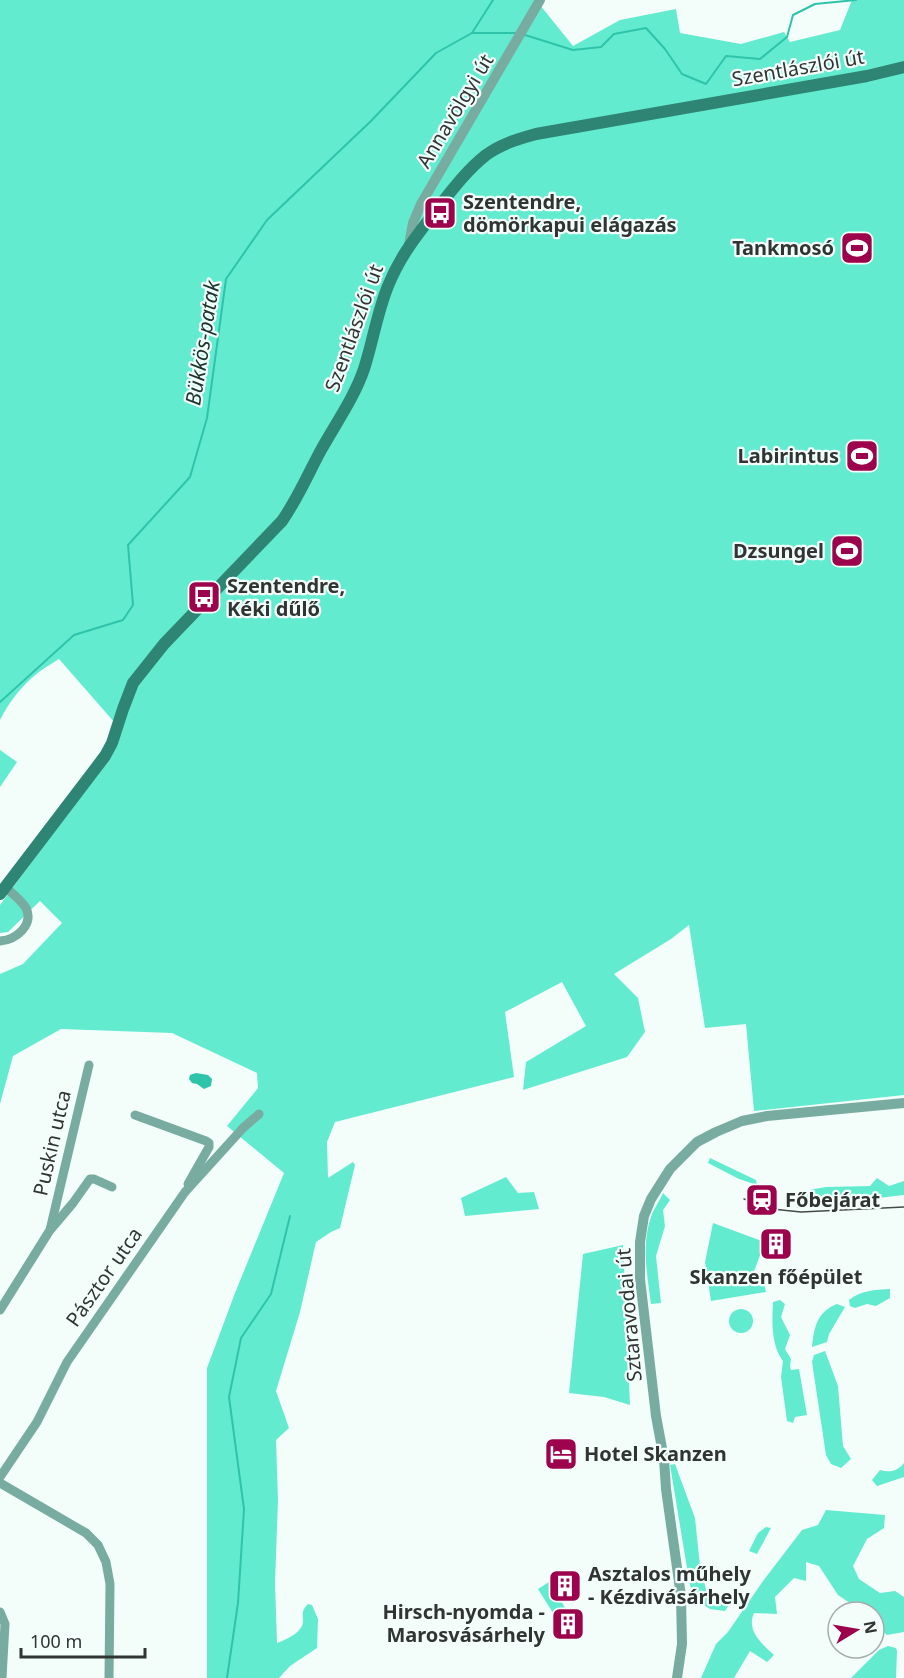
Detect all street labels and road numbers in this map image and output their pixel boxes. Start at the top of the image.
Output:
street label: Szentlászlói út [730,43,866,92]
street label: Annavölgyi út [410,49,499,173]
street label: Szentlászlói út [318,260,389,395]
street label: Puskin utca [26,1087,77,1198]
street label: Pásztor utca [59,1222,148,1332]
street label: Sztaravodai út [609,1247,648,1383]

